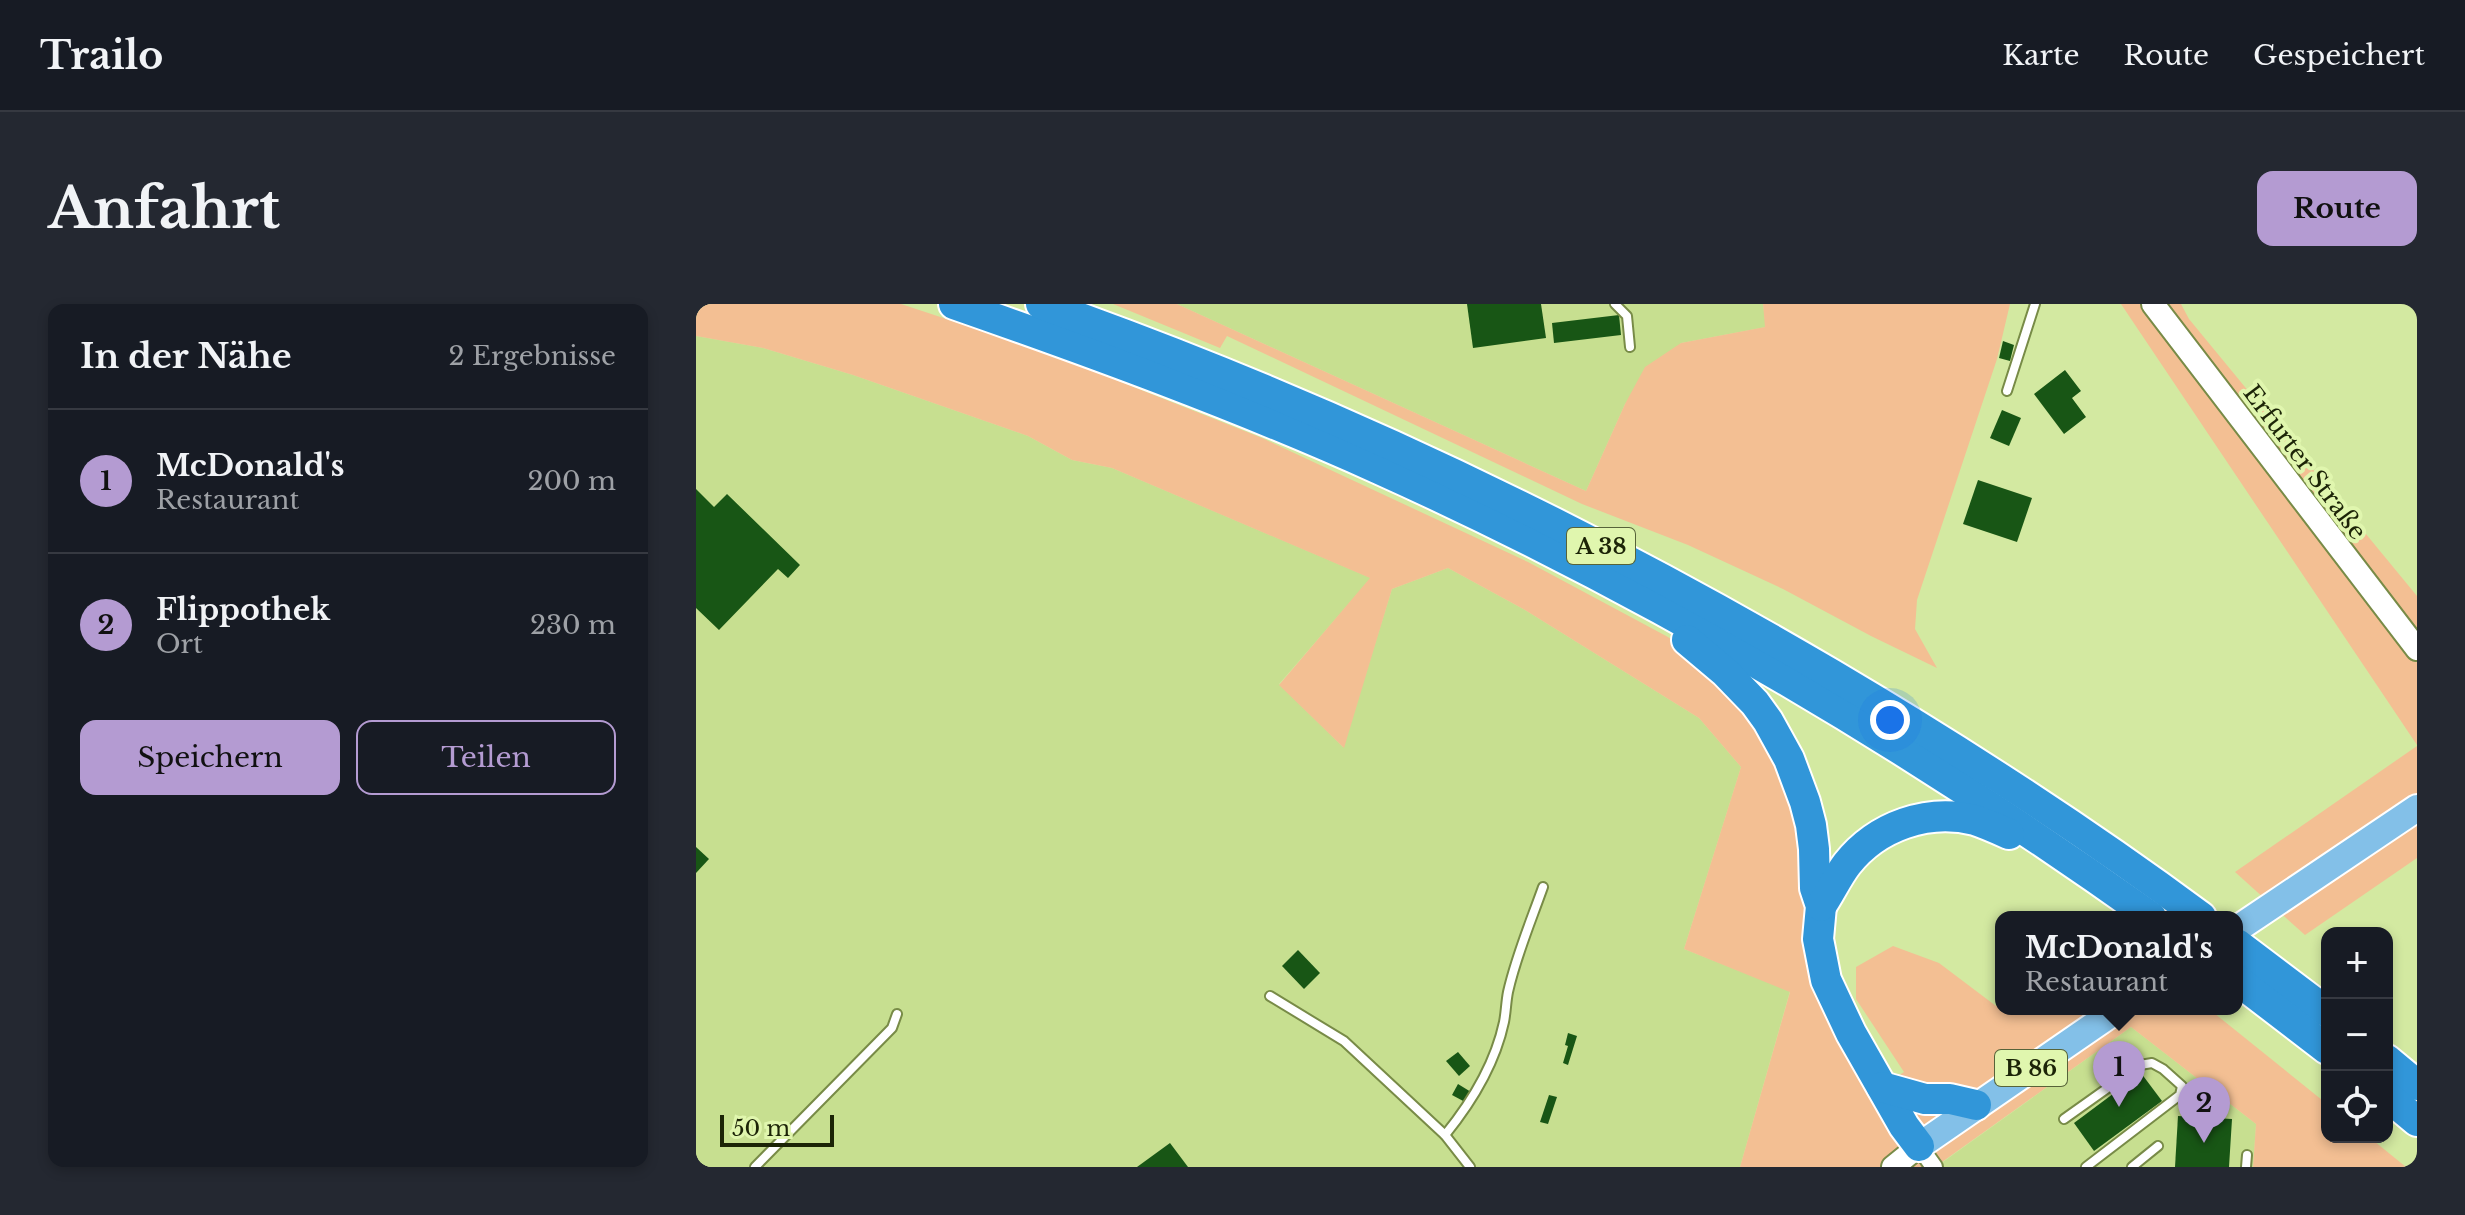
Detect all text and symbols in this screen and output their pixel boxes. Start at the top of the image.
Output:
text: Trailo [40,32,163,79]
text: Karte [2002,38,2080,73]
text: Route [2124,38,2209,73]
text: Gespeichert [2253,38,2425,73]
button: Route [2257,171,2417,246]
text: Anfahrt [48,174,280,243]
text: In der Nähe [80,335,292,377]
text: 2 Ergebnisse [449,340,616,372]
street label: Erfurter Straße [2237,379,2373,545]
text: McDonald's [156,447,344,484]
text: 1 [100,465,112,497]
text: 200 m [527,465,616,497]
text: Restaurant [156,484,299,516]
road number: A 38 [1567,528,1635,564]
text: Flippothek [156,591,330,628]
text: 2 [98,609,114,641]
text: 230 m [530,609,616,641]
text: Ort [156,628,203,660]
your location [1870,700,1910,740]
button: Speichern [80,720,340,795]
button: Teilen [356,720,616,795]
popup [1995,911,2243,1015]
map controls [2321,927,2393,1143]
button: + [2321,927,2393,999]
text: McDonald's [2025,929,2213,966]
text: Restaurant [2025,966,2168,998]
button: − [2321,999,2393,1071]
pin: 1 [2093,1041,2145,1107]
road number: B 86 [1995,1050,2067,1086]
button: locate [2321,1071,2393,1143]
pin: 2 [2178,1077,2230,1143]
scale bar [720,1111,834,1147]
text: 50 m [732,1115,790,1142]

